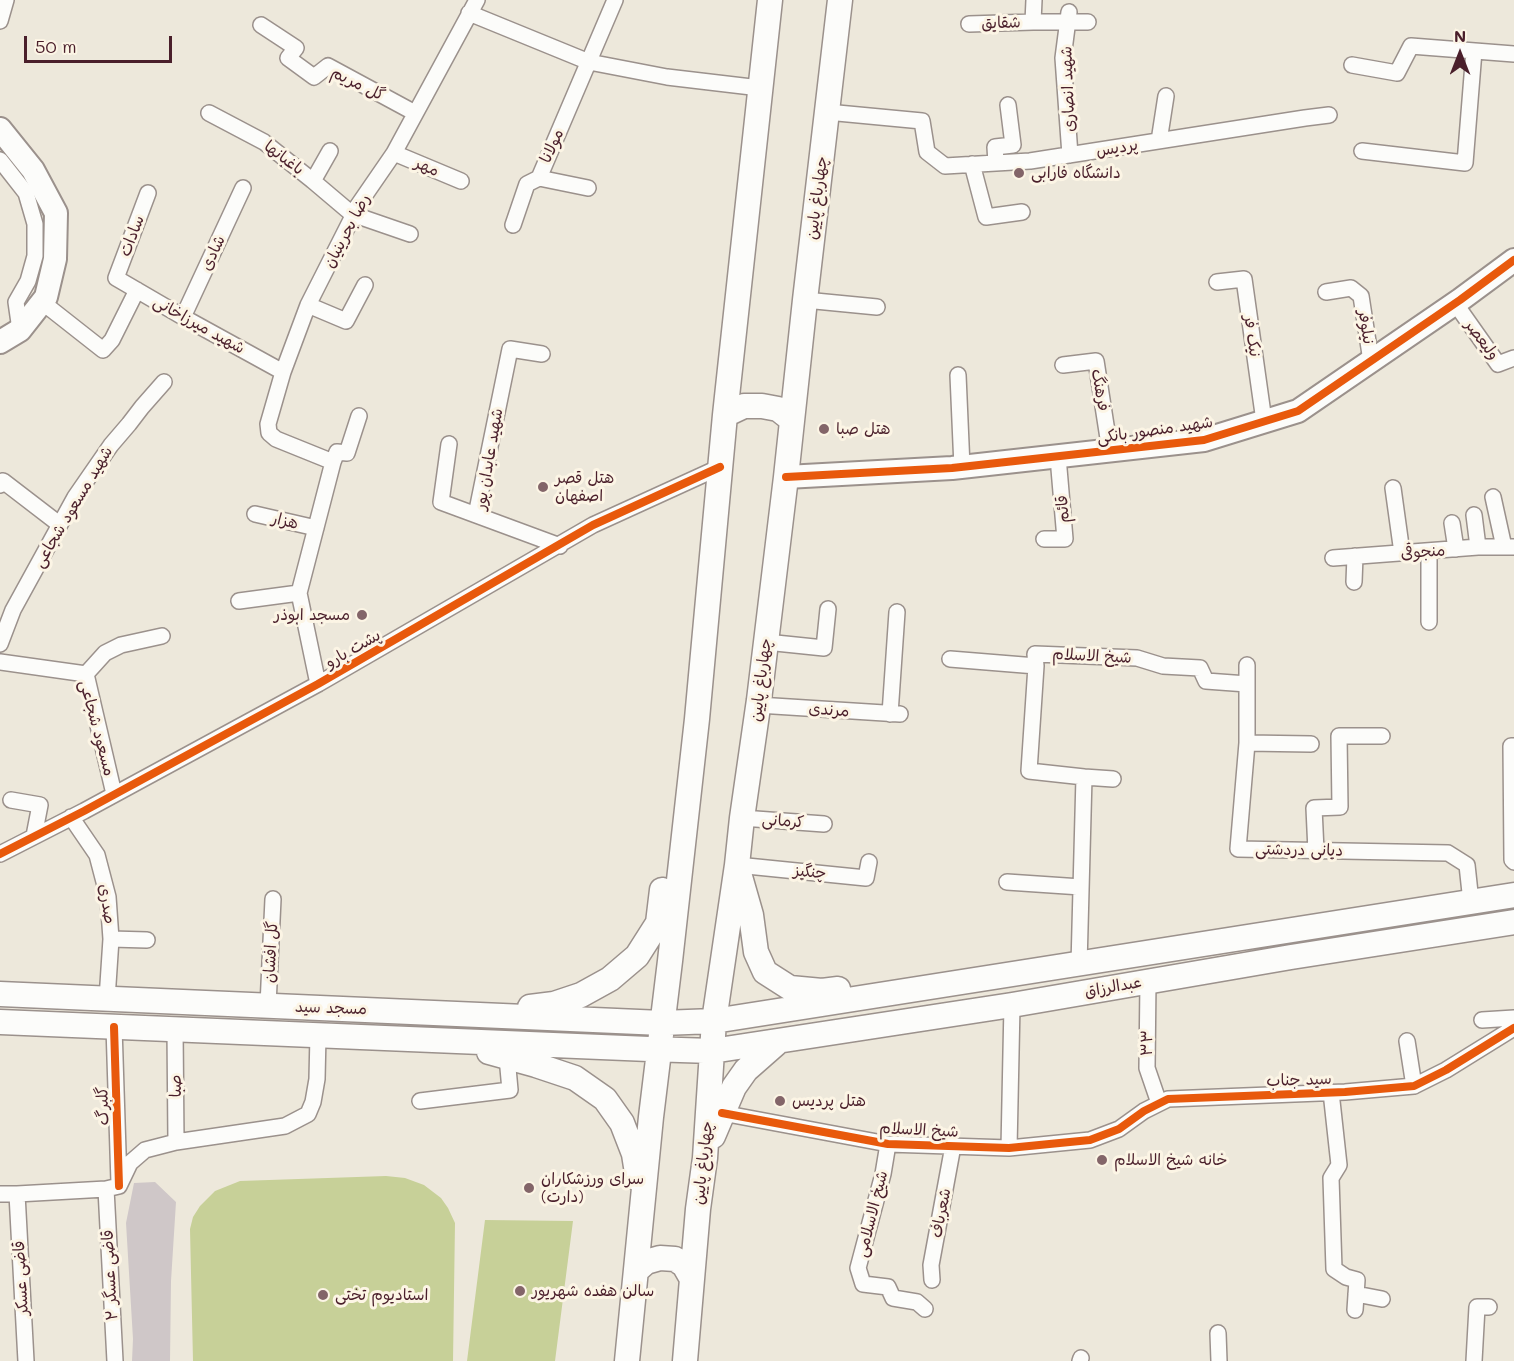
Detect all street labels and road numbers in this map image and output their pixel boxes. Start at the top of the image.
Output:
street label: شقایق [981,13,1021,33]
street label: شهید انصاری [1057,46,1079,132]
street label: گل مریم [328,63,388,105]
street label: مولانا [536,126,568,166]
street label: پردیس [1095,135,1139,161]
street label: باغبانها [260,137,308,179]
street label: مهر [412,153,442,181]
street label: چهارباغ پایین [802,155,832,241]
street label: رضا بحرینیان [320,191,374,271]
street label: سادات [115,213,149,259]
street label: شادی [197,232,229,274]
street label: شهید میرزاخانی [150,292,248,358]
street label: نیلوفر [1354,308,1378,346]
street label: نیک فر [1240,314,1264,358]
street label: ولیعصر [1461,316,1503,364]
street label: فرهنگ [1087,367,1113,413]
street label: شهید عابدان پور [471,407,507,511]
street label: شهید منصور بانکی [1096,412,1214,448]
street label: شهید مسعود شجاعی [29,443,117,571]
street label: قائم [1052,494,1074,524]
street label: هزار [270,509,300,533]
street label: منجوقی [1400,541,1446,563]
street label: پشت بارو [322,626,384,672]
street label: چهارباغ پایین [746,637,776,723]
street label: شیخ الاسلام [1052,644,1132,668]
street label: مسعود شجاعی [75,678,119,778]
street label: مرندی [808,699,850,721]
street label: کرمانی [761,810,805,832]
street label: دیانی دردشتی [1255,840,1343,860]
street label: چنگیز [793,861,827,883]
street label: صدری [95,883,119,925]
street label: گل افشان [260,921,282,983]
street label: عبدالرزاق [1083,973,1143,1001]
street label: مسجد سید [295,997,367,1019]
street label: ۳۳ [1137,1030,1157,1056]
street label: سید جناب [1266,1069,1332,1091]
street label: صبا [166,1074,186,1098]
street label: گلبرگ [93,1086,113,1126]
street label: شیخ الاسلام [879,1118,959,1142]
street label: چهارباغ پایین [689,1120,717,1206]
street label: شیخ الاسلامی [852,1169,892,1259]
street label: شعرباف [927,1187,955,1239]
street label: قاضی عسگر ۲ [98,1229,122,1321]
street label: قاضی عسکر [9,1240,33,1316]

